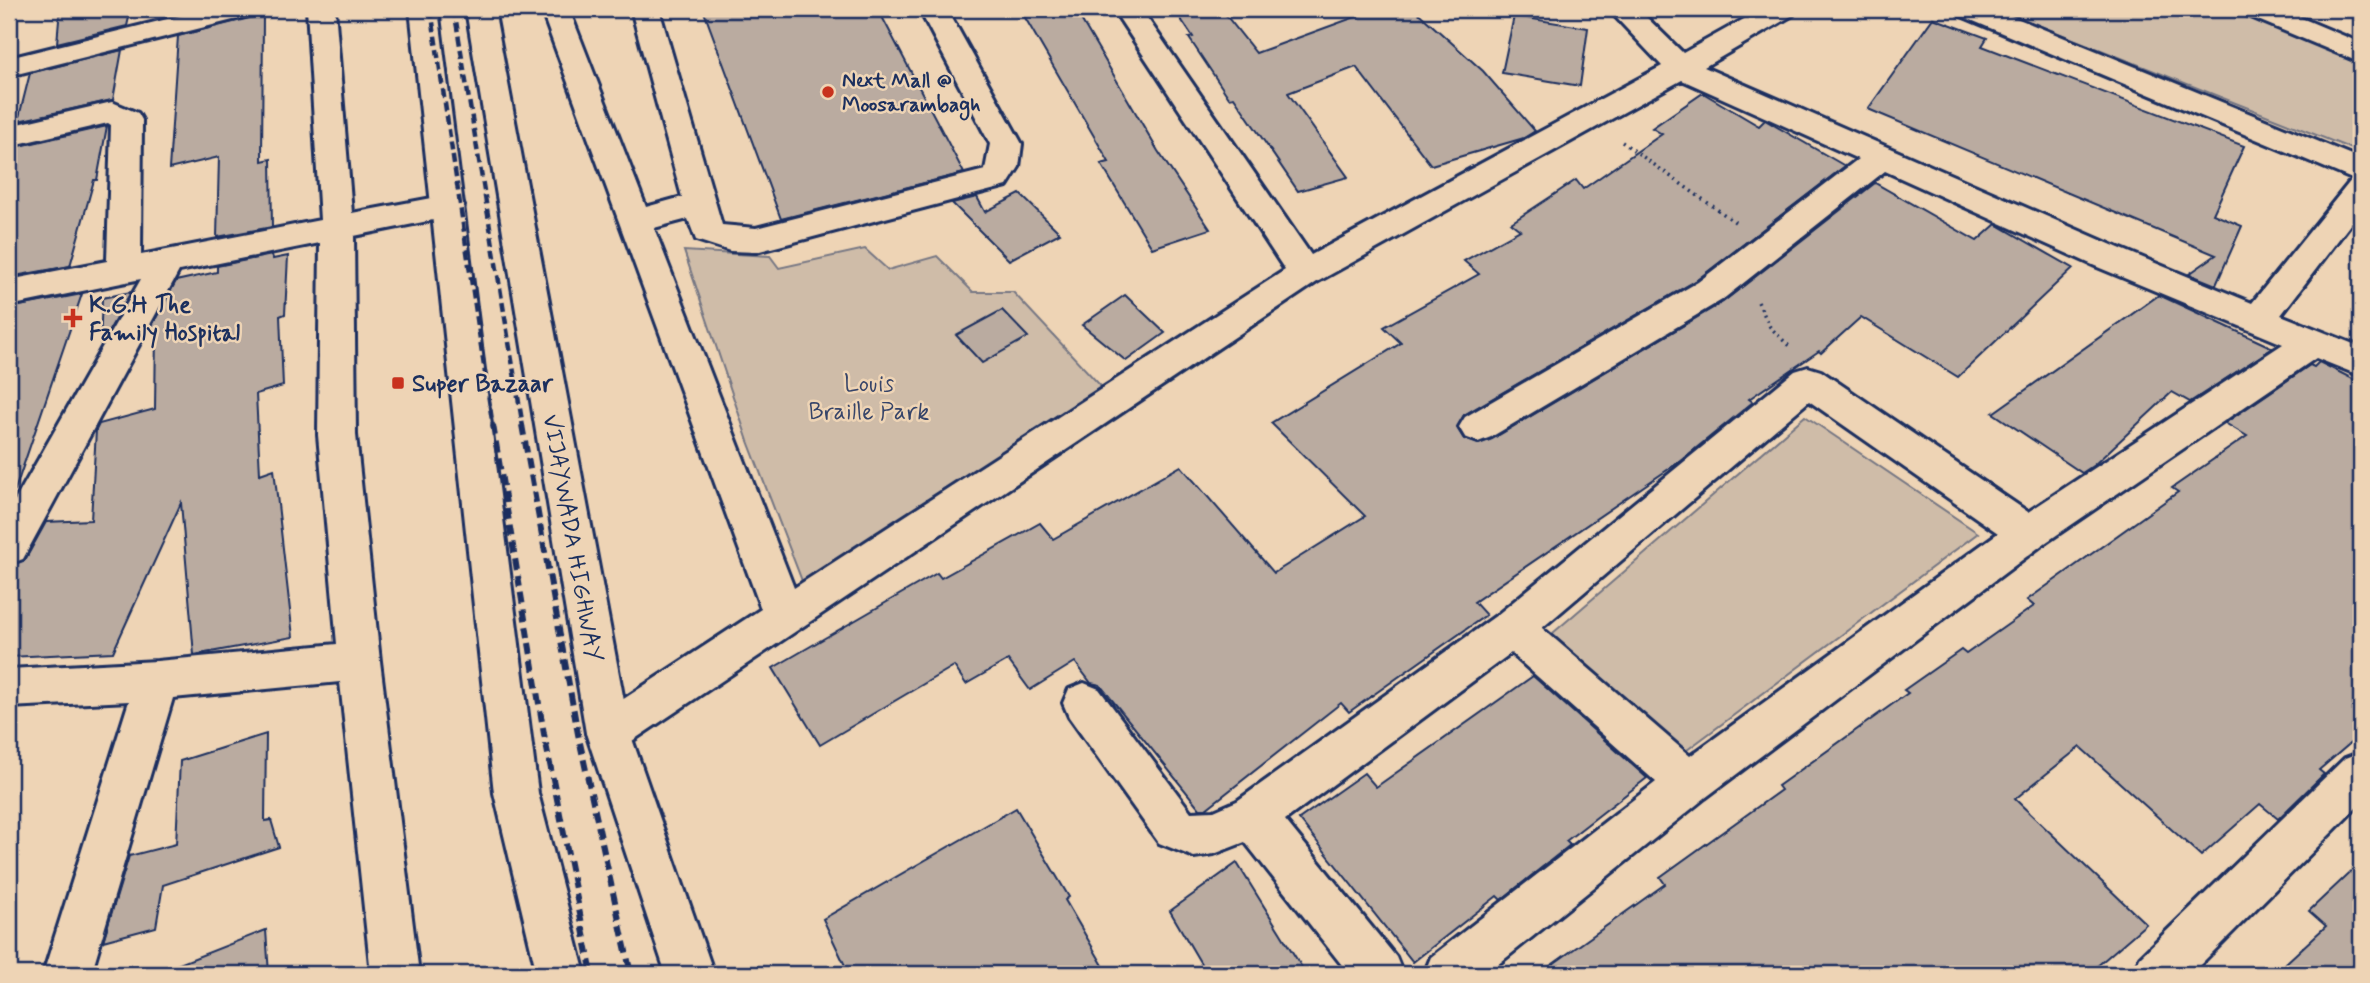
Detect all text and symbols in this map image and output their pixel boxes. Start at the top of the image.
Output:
place label: Next Mall @ Moosarambagh [842,67,981,121]
marker: Next Mall @ Moosarambagh [820,84,836,100]
place label: K.G.H The Family Hospital [89,290,240,349]
marker: K.G.H The Family Hospital [63,308,83,328]
place label: Super Bazaar [412,369,554,400]
park label: Louis Braille Park [808,369,930,428]
marker: Super Bazaar [390,375,406,391]
street label: VIJAYWADA HIGHWAY [534,412,609,665]

